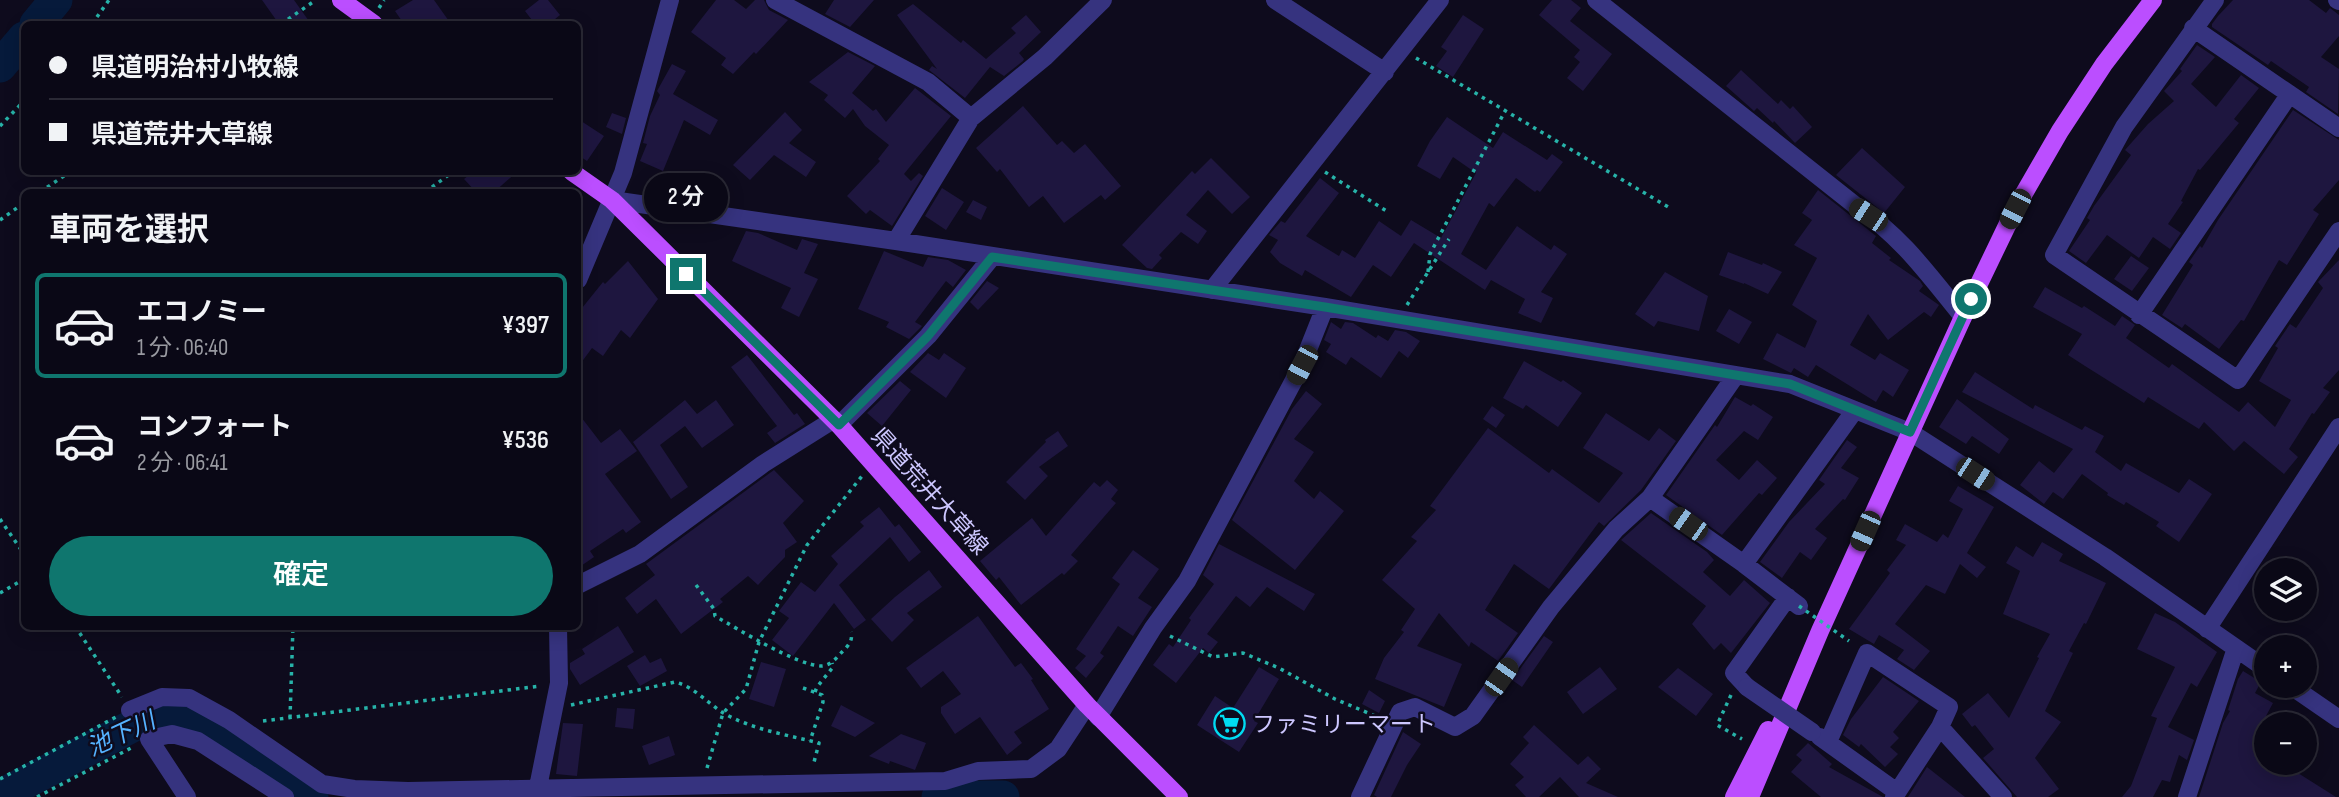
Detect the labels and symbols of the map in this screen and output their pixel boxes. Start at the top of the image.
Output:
callout: 2 分 [644,173,728,222]
car [1997,186,2034,232]
car [1845,195,1892,235]
route end [670,258,702,290]
route start [1955,283,1987,315]
car [1283,342,1322,388]
street label: 県道荒井大草線 [865,422,994,561]
car [1952,454,1999,494]
car [1665,503,1712,545]
car [1847,508,1884,554]
car [1481,654,1522,700]
water label: 池下川 [82,705,163,763]
supermarket icon: ファミリーマート [1212,707,1246,741]
place label: ファミリーマート [1252,711,1436,739]

